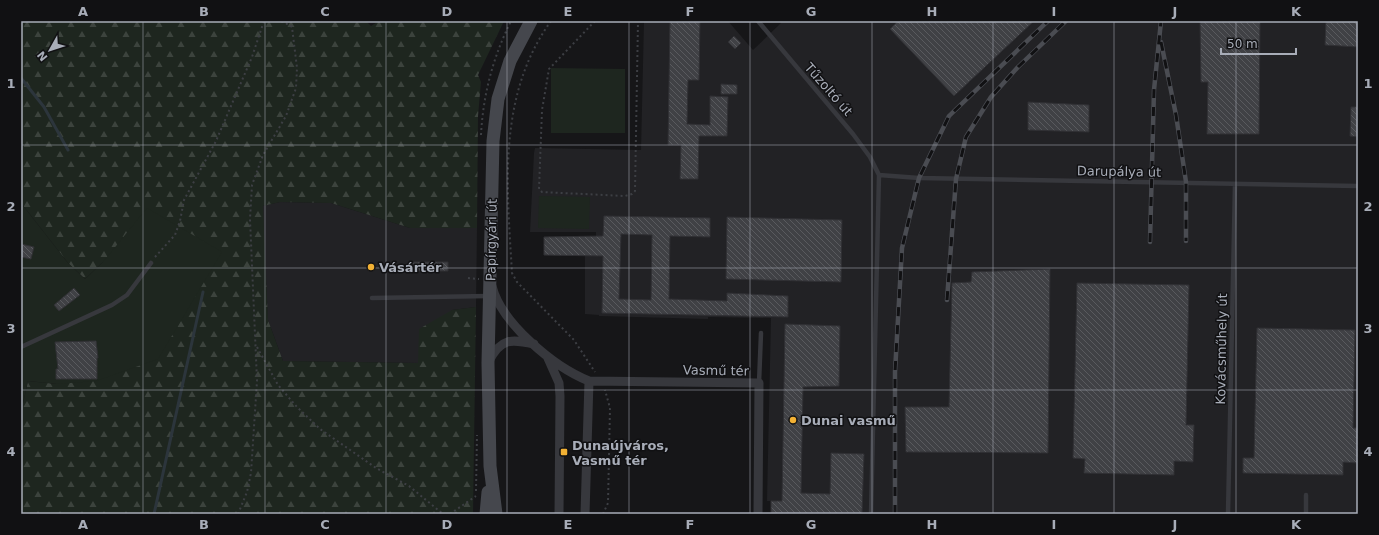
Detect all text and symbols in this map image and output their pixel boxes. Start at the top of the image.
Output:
text: A [78,4,88,19]
text: B [199,4,209,19]
text: C [320,4,330,19]
text: D [442,4,453,19]
text: E [564,4,572,19]
text: F [686,4,694,19]
text: G [806,4,816,19]
text: H [927,4,937,19]
text: I [1052,4,1056,19]
text: J [1172,4,1177,19]
text: K [1291,4,1302,19]
north arrow [30,30,70,70]
scale bar [1221,30,1296,56]
text: 50 m [1227,37,1258,51]
text: N [35,48,51,64]
street label: Tűzoltó út [801,59,856,119]
text: 1 [6,76,16,91]
text: 1 [1363,76,1373,91]
street label: Darupálya út [1077,163,1161,180]
text: 2 [6,199,16,214]
street label: Papírgyári út [483,199,500,281]
text: 2 [1363,199,1373,214]
place label: Vásártér [379,260,442,275]
marker: Vásártér [366,262,376,272]
street label: Kovácsműhely út [1213,293,1230,405]
text: 3 [6,321,16,336]
text: 3 [1363,321,1373,336]
street label: Vasmű tér [683,362,750,379]
place label: Dunai vasmű [801,413,896,428]
marker: Dunai vasmű [788,415,798,425]
place label: Dunaújváros, Vasmű tér [572,438,669,468]
text: 4 [6,444,16,459]
text: 4 [1363,444,1373,459]
marker: Dunaújváros, Vasmű tér [559,447,569,457]
text: A [78,517,88,532]
text: B [199,517,209,532]
text: C [320,517,330,532]
text: D [442,517,453,532]
text: E [564,517,572,532]
text: F [686,517,694,532]
text: G [806,517,816,532]
text: H [927,517,937,532]
text: I [1052,517,1056,532]
text: J [1172,517,1177,532]
text: K [1291,517,1302,532]

